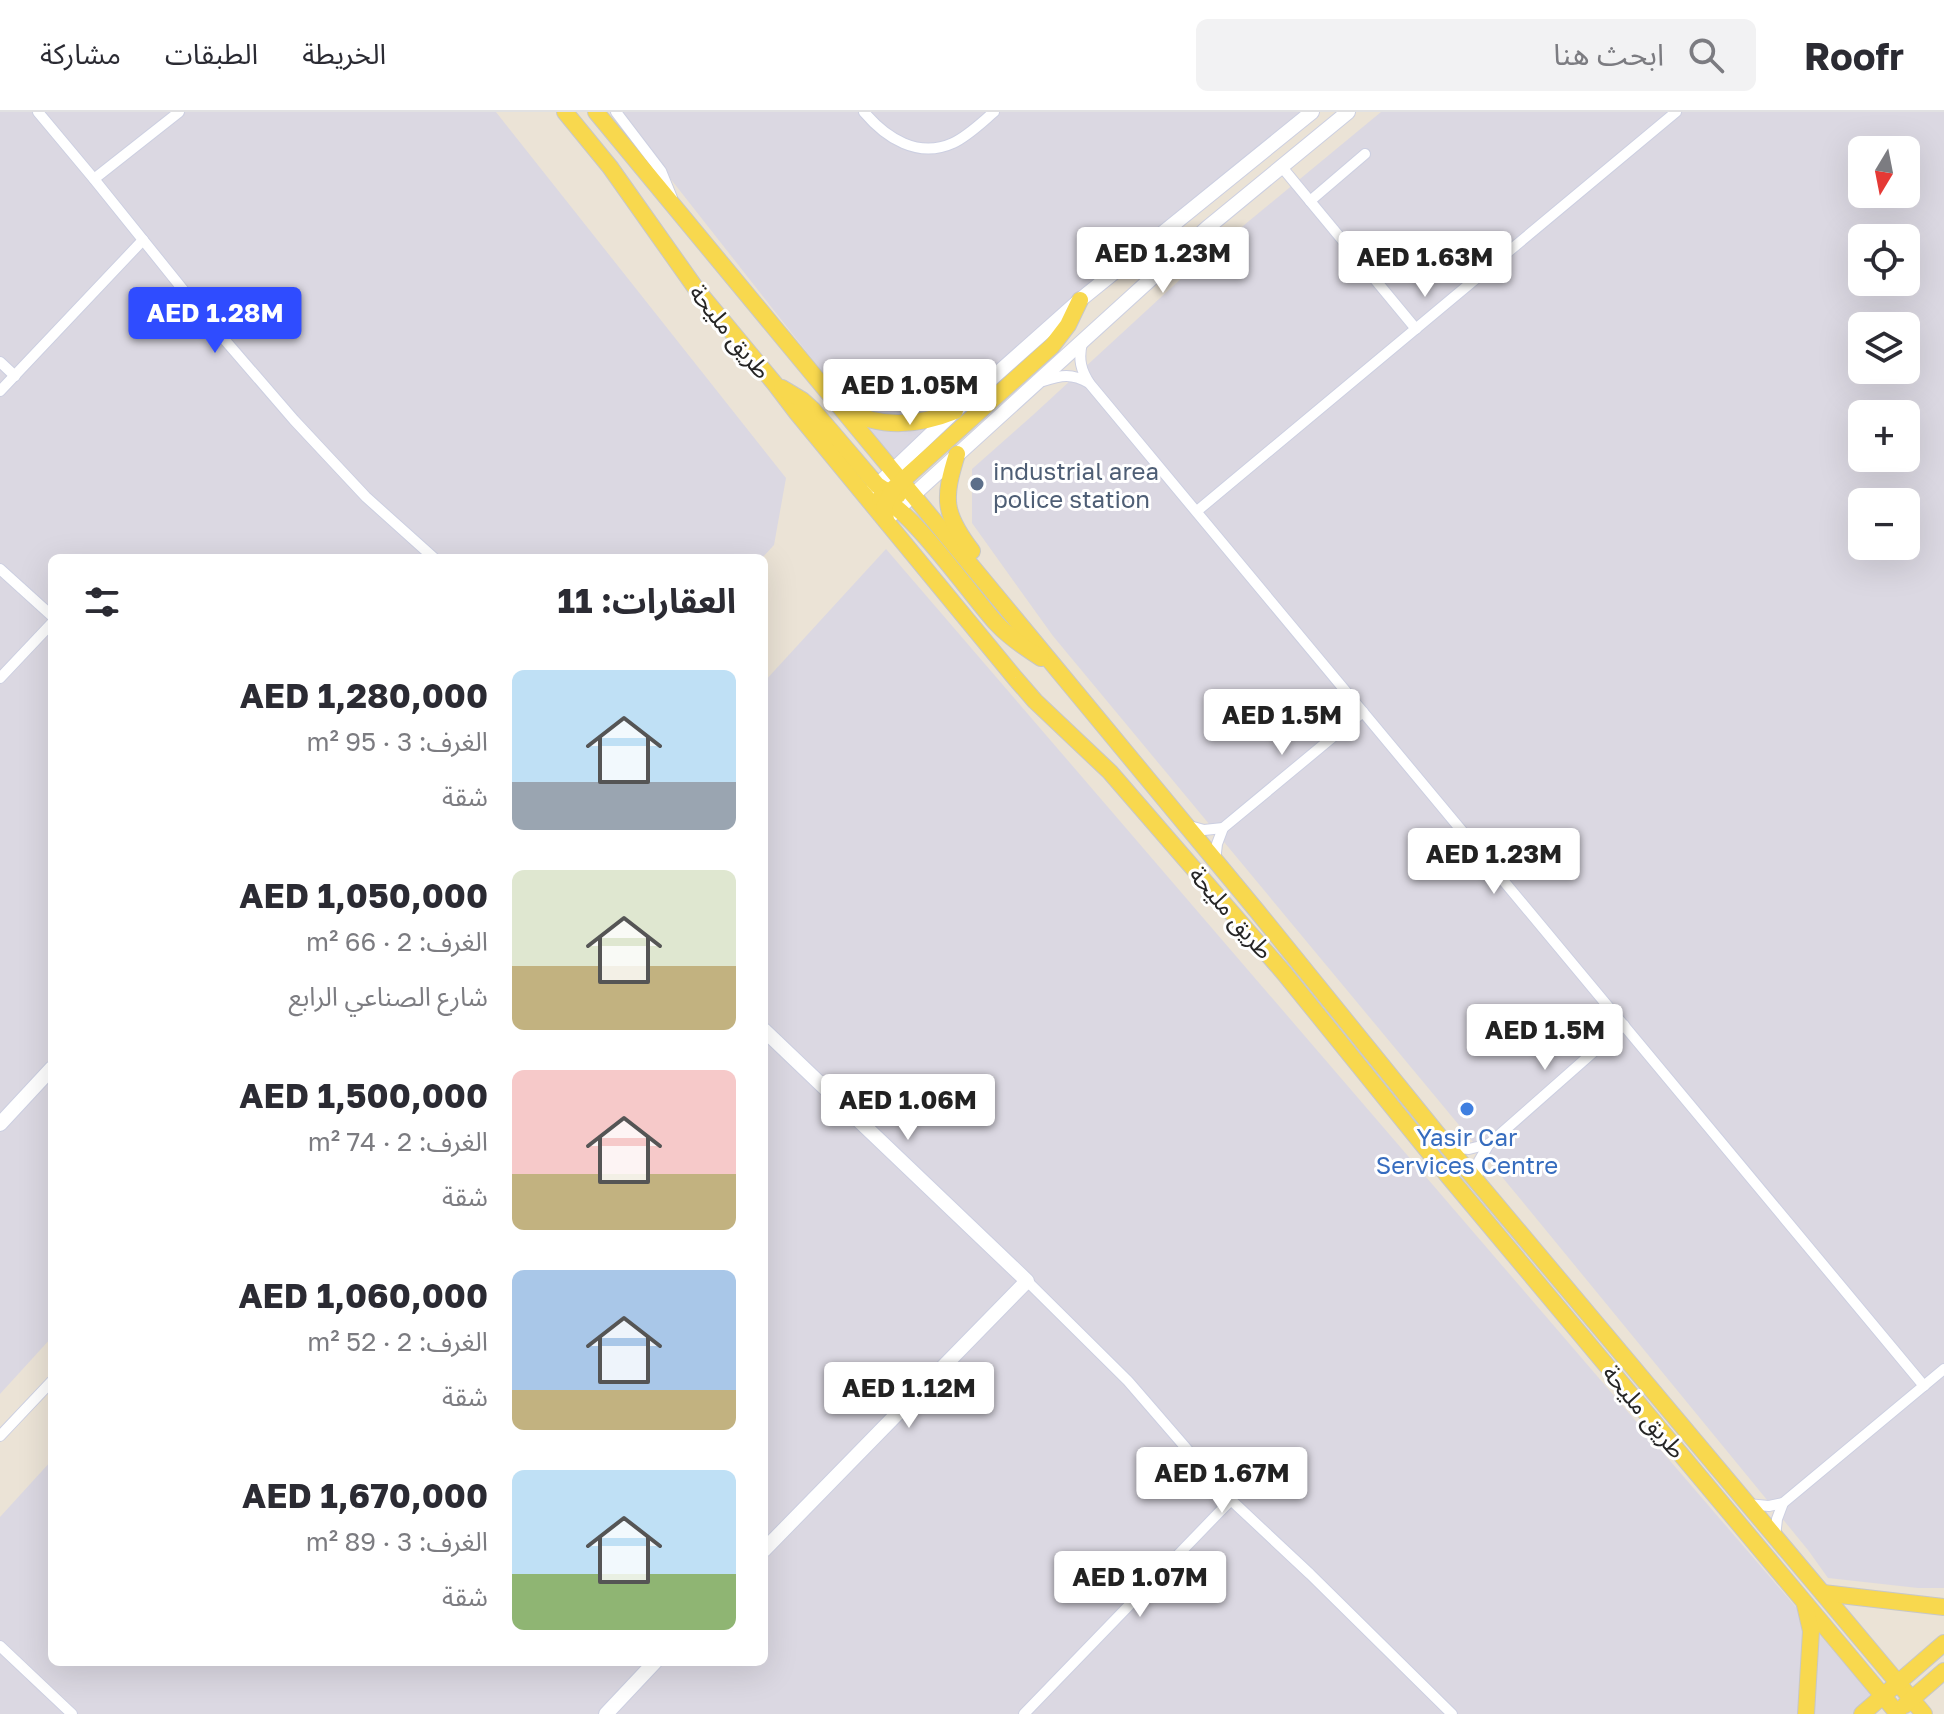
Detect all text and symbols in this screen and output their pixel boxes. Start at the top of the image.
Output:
search box [1196,19,1756,91]
icon: search [1684,33,1728,77]
text: Roofr [1804,33,1904,78]
text: ابحث هنا [1553,36,1664,72]
text: مشاركة [40,37,121,70]
text: الطبقات [165,37,258,70]
text: الخريطة [302,37,386,70]
north arrow [1848,136,1920,208]
map controls [1848,136,1920,560]
button: locate [1848,224,1920,296]
pin: AED 1.23M [1071,227,1255,295]
pin: AED 1.63M [1333,231,1517,299]
text: AED 1.23M [1095,237,1231,268]
text: AED 1.63M [1357,241,1494,272]
street label: طريق مليحة [683,278,778,385]
pin: AED 1.28M [123,287,307,355]
text: AED 1.28M [146,297,284,328]
button: layers [1848,312,1920,384]
pin: AED 1.05M [818,359,1002,427]
text: AED 1.05M [841,369,979,400]
button: + [1848,400,1920,472]
place label: industrial area police station [993,456,1159,513]
marker: industrial area police station [968,475,986,493]
button: − [1848,488,1920,560]
icon: filters [80,580,124,624]
text: العقارات: 11 [557,580,736,620]
text: AED 1,280,000 [240,675,488,715]
pin: AED 1.5M [1199,689,1365,757]
text: AED 1.5M [1222,699,1342,730]
icon: home [576,702,672,798]
text: الغرف: 3 · 95 m² [306,726,488,757]
text: شقة [442,781,488,812]
pin: AED 1.23M [1402,828,1586,896]
text: AED 1.23M [1426,838,1562,869]
street label: طريق مليحة [1182,860,1280,966]
text: AED 1,050,000 [239,875,488,915]
icon: home [576,902,672,998]
text: الغرف: 2 · 66 m² [306,926,488,957]
text: شارع الصناعي الرابع [288,981,488,1012]
pin: AED 1.5M [1462,1004,1628,1072]
text: AED 1.5M [1485,1014,1605,1045]
pin: AED 1.06M [816,1074,1000,1142]
text: AED 1,500,000 [239,1075,488,1115]
text: AED 1.06M [839,1084,977,1115]
marker: Yasir Car Services Centre [1458,1100,1476,1118]
icon: home [576,1102,672,1198]
place label: Yasir Car Services Centre [1376,1122,1558,1179]
text: الغرف: 2 · 74 m² [308,1126,488,1157]
text: شقة [442,1181,488,1212]
text: AED 1,060,000 [238,1275,488,1315]
icon: home [576,1302,672,1398]
text: الغرف: 2 · 52 m² [307,1326,488,1357]
street label: طريق مليحة [1596,1358,1693,1465]
pin: AED 1.12M [817,1362,1001,1430]
text: AED 1.12M [842,1372,976,1403]
text: شقة [442,1381,488,1412]
pin: AED 1.67M [1130,1447,1314,1515]
text: AED 1.67M [1154,1457,1290,1488]
text: AED 1,670,000 [242,1475,488,1515]
icon: home [576,1502,672,1598]
text: الغرف: 3 · 89 m² [306,1526,488,1557]
pin: AED 1.07M [1048,1551,1232,1619]
text: AED 1.07M [1072,1561,1208,1592]
text: شقة [442,1581,488,1612]

